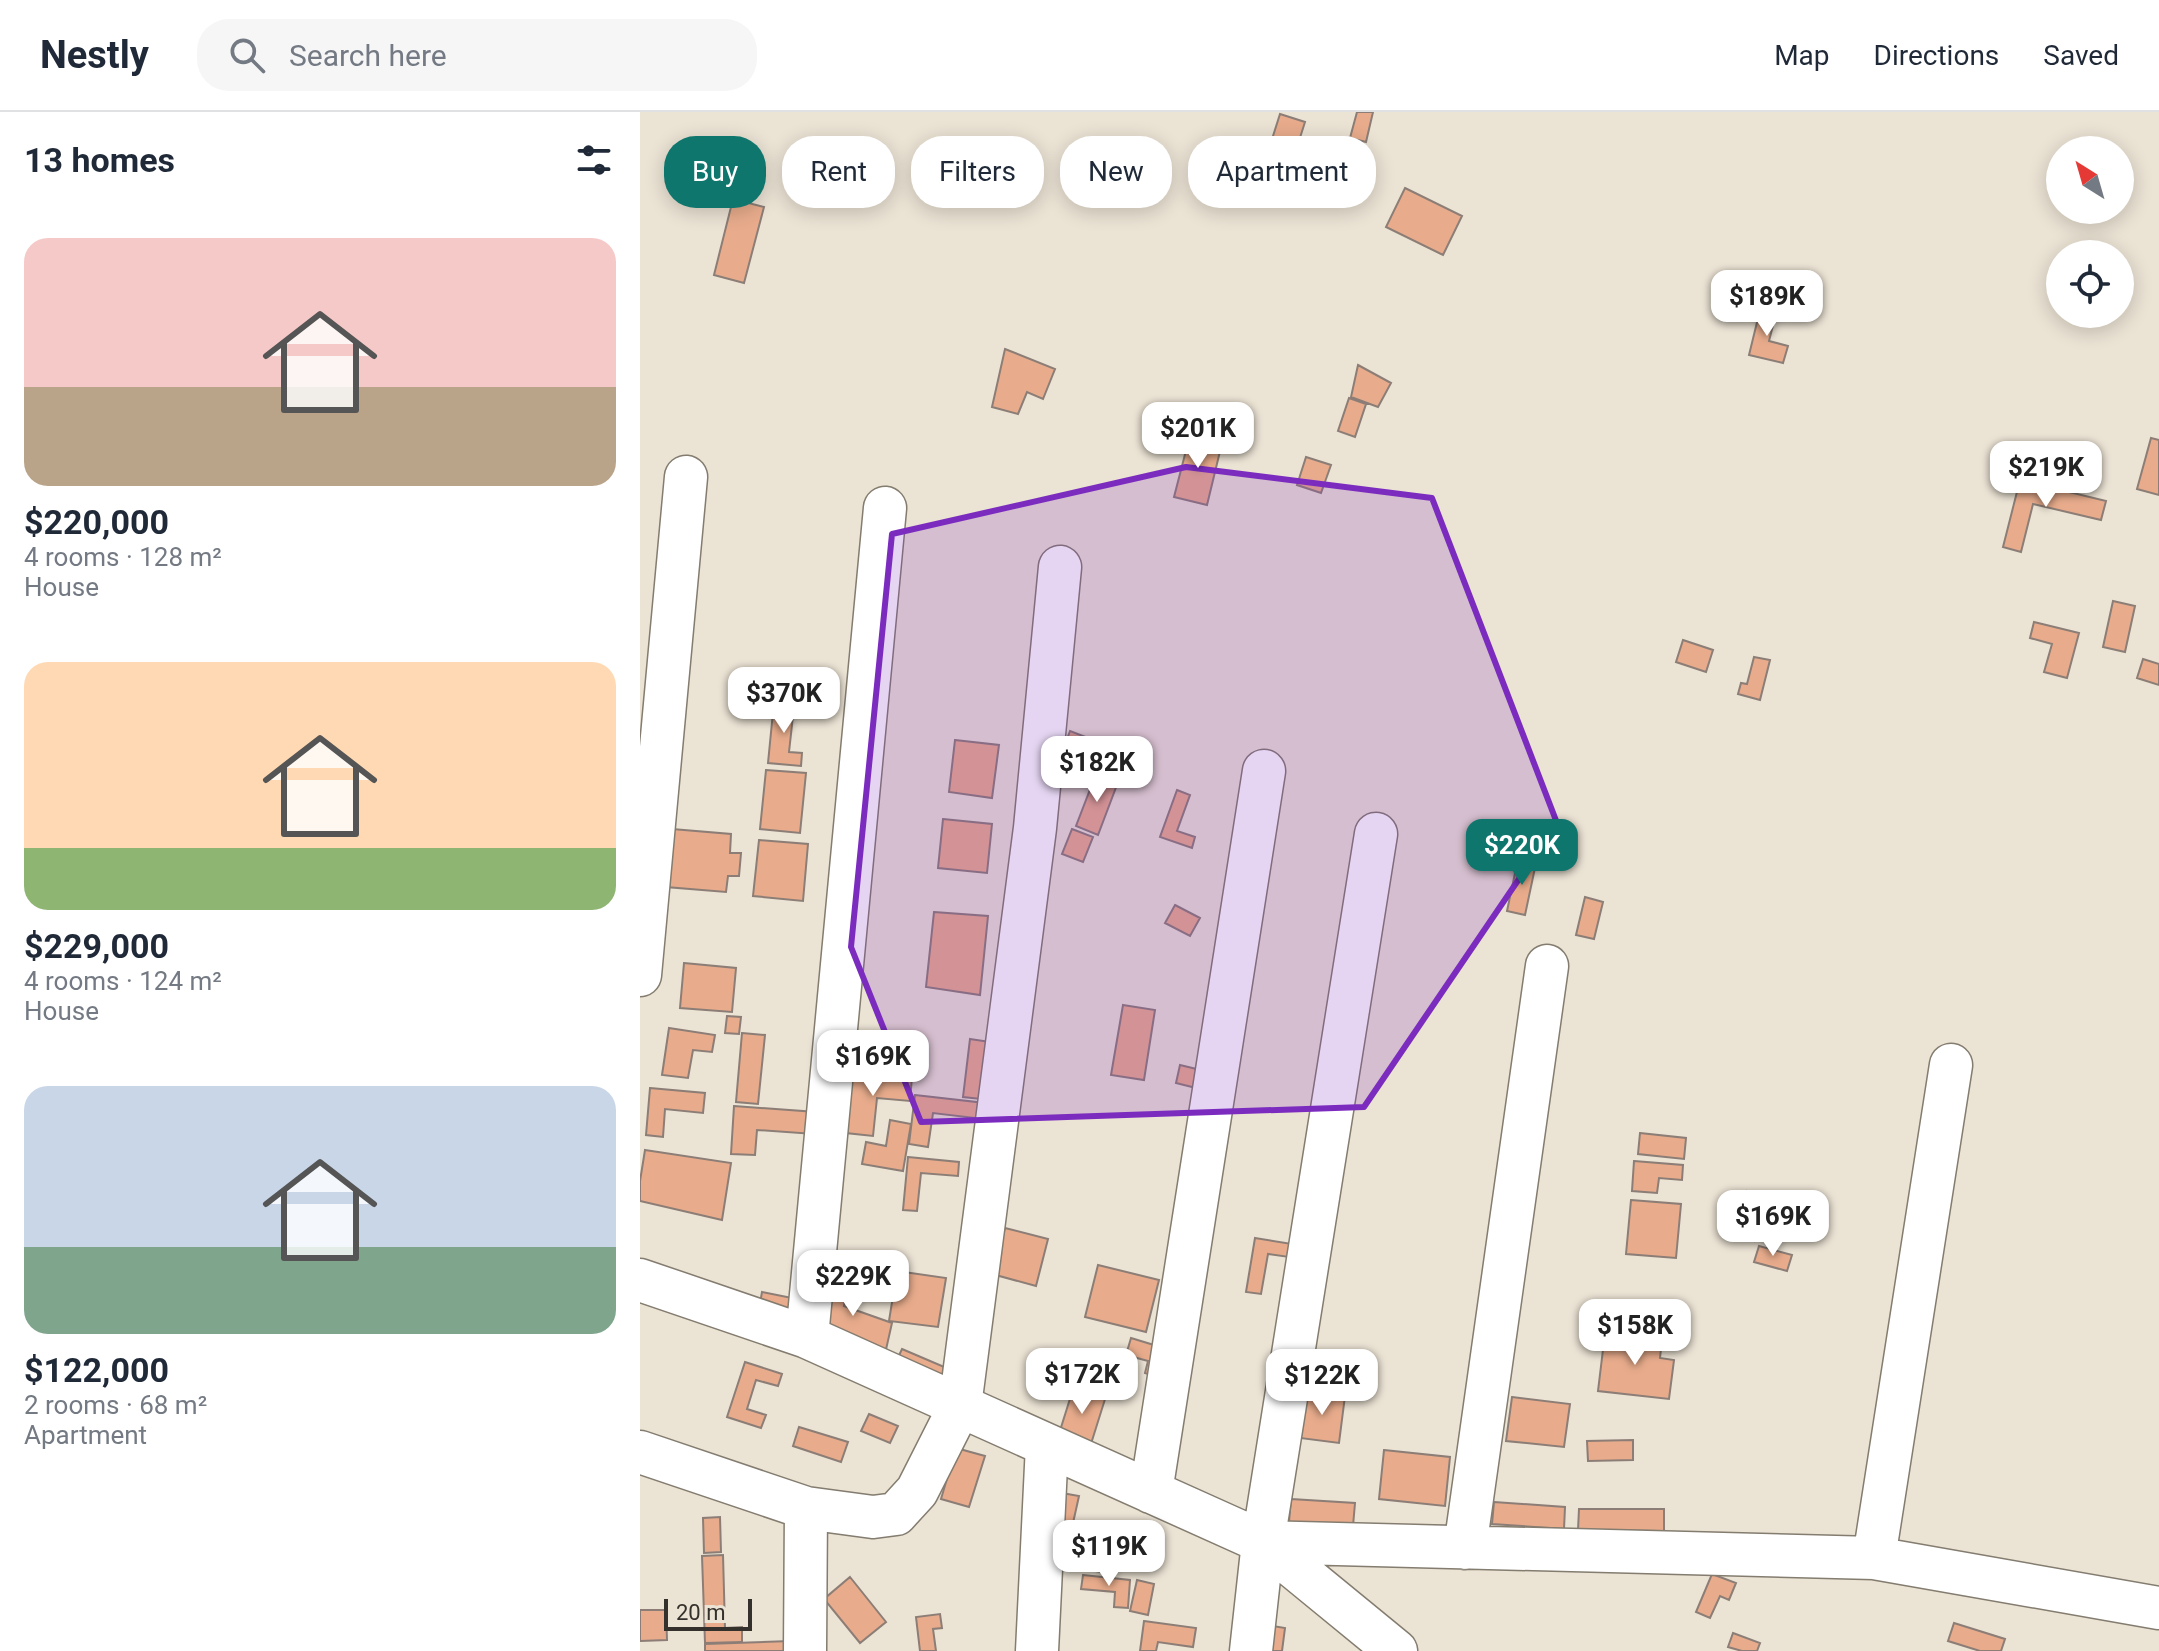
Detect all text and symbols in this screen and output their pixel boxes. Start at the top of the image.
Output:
search box [197,19,757,91]
text: Nestly [40,33,149,77]
icon: search [225,33,269,77]
text: Search here [289,38,447,73]
text: Map [1774,39,1830,72]
text: Directions [1874,39,1999,72]
text: Saved [2043,39,2119,72]
chip: Buy [664,136,766,208]
chip: Rent [782,136,895,208]
chip: Filters [911,136,1044,208]
chip: New [1060,136,1172,208]
chip: Apartment [1188,136,1376,208]
north arrow [2046,136,2134,224]
map controls [2046,136,2134,328]
icon: filters [572,138,616,182]
text: 13 homes [24,140,175,180]
button: locate [2046,240,2134,328]
pin: $189K [1711,270,1823,338]
text: $189K [1729,281,1805,311]
icon: home [248,290,392,434]
pin: $201K [1142,402,1254,470]
text: $201K [1160,413,1236,443]
pin: $219K [1990,441,2102,509]
text: $219K [2008,452,2084,482]
text: $220,000 [24,502,169,542]
text: 4 rooms · 128 m² [24,542,222,572]
text: House [24,572,99,602]
pin: $370K [728,667,840,735]
text: $370K [746,678,822,708]
icon: home [248,714,392,858]
pin: $182K [1041,736,1153,804]
text: $182K [1059,747,1135,777]
pin: $220K [1466,819,1578,887]
text: $220K [1484,830,1560,860]
text: $229,000 [24,926,169,966]
text: 4 rooms · 124 m² [24,966,222,996]
text: House [24,996,99,1026]
pin: $169K [817,1030,929,1098]
text: $169K [835,1041,911,1071]
icon: home [248,1138,392,1282]
pin: $169K [1717,1190,1829,1258]
text: $169K [1735,1201,1811,1231]
pin: $229K [797,1250,909,1318]
text: $229K [815,1261,891,1291]
pin: $158K [1579,1299,1691,1367]
text: $158K [1597,1310,1673,1340]
pin: $172K [1026,1348,1138,1416]
pin: $122K [1266,1349,1378,1417]
text: $122,000 [24,1350,169,1390]
text: $172K [1044,1359,1120,1389]
text: $122K [1284,1360,1360,1390]
text: 2 rooms · 68 m² [24,1390,207,1420]
text: Apartment [24,1420,147,1450]
pin: $119K [1053,1520,1165,1588]
text: $119K [1071,1531,1147,1561]
scale bar [664,1595,752,1631]
text: 20 m [676,1600,725,1625]

